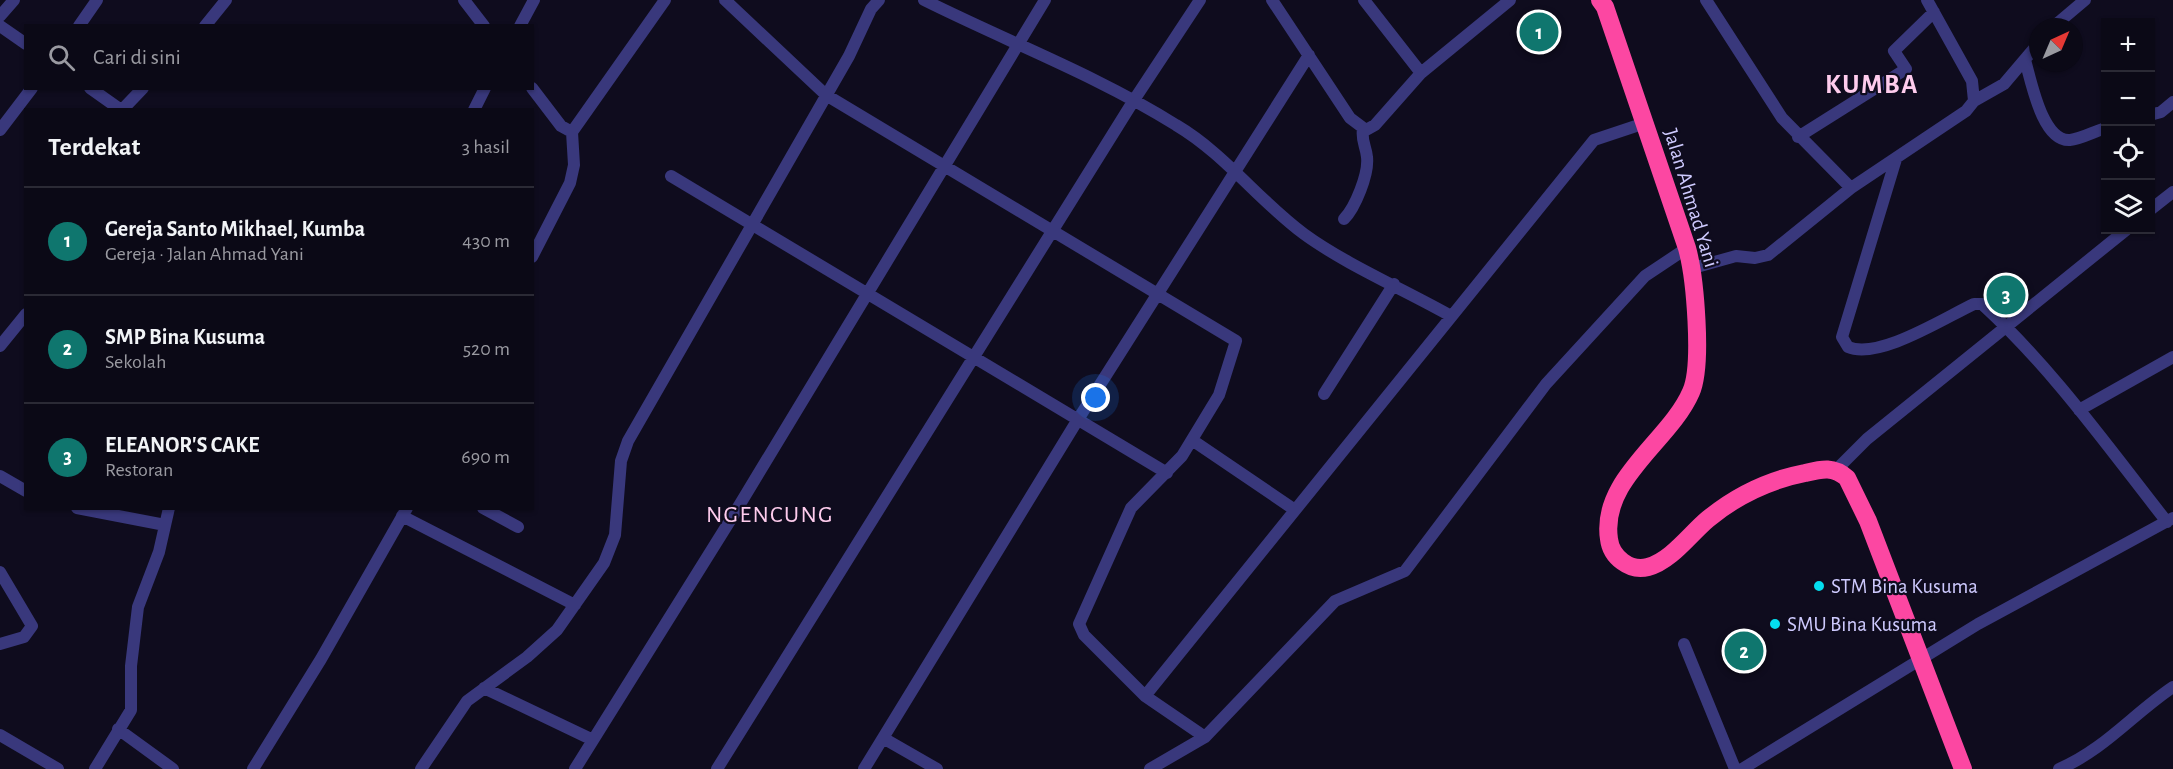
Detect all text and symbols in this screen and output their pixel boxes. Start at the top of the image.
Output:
pin: 1 [1520,9,1558,54]
north arrow [2029,18,2083,72]
map controls [2101,18,2155,234]
button: + [2101,18,2155,72]
search box [24,24,534,90]
icon: search [45,41,78,74]
text: Cari di sini [93,46,181,68]
district label: KUMBA [1825,71,1919,98]
button: − [2101,72,2155,126]
street label: Jalan Ahmad Yani [1660,126,1722,270]
button: locate [2101,126,2155,180]
text: Terdekat [48,134,140,160]
text: 3 hasil [462,137,510,157]
button: layers [2101,180,2155,234]
text: Gereja Santo Mikhael, Kumba [105,218,365,240]
text: 1 [64,231,71,251]
text: 430 m [462,231,510,251]
text: Gereja · Jalan Ahmad Yani [105,244,304,264]
pin: 3 [1986,272,2026,318]
text: SMP Bina Kusuma [105,326,265,348]
text: 2 [63,339,72,359]
text: 520 m [463,339,510,359]
text: Sekolah [105,352,166,372]
your location [1081,383,1110,412]
text: ELEANOR'S CAKE [105,434,259,456]
text: 3 [63,447,72,467]
text: 690 m [461,447,510,467]
text: Restoran [105,460,173,480]
district label: NGENCUNG [706,503,834,527]
place label: STM Bina Kusuma [1831,576,1978,597]
marker: STM Bina Kusuma [1812,579,1826,593]
place label: SMU Bina Kusuma [1787,614,1937,635]
marker: SMU Bina Kusuma [1768,617,1782,631]
pin: 2 [1724,628,1764,674]

